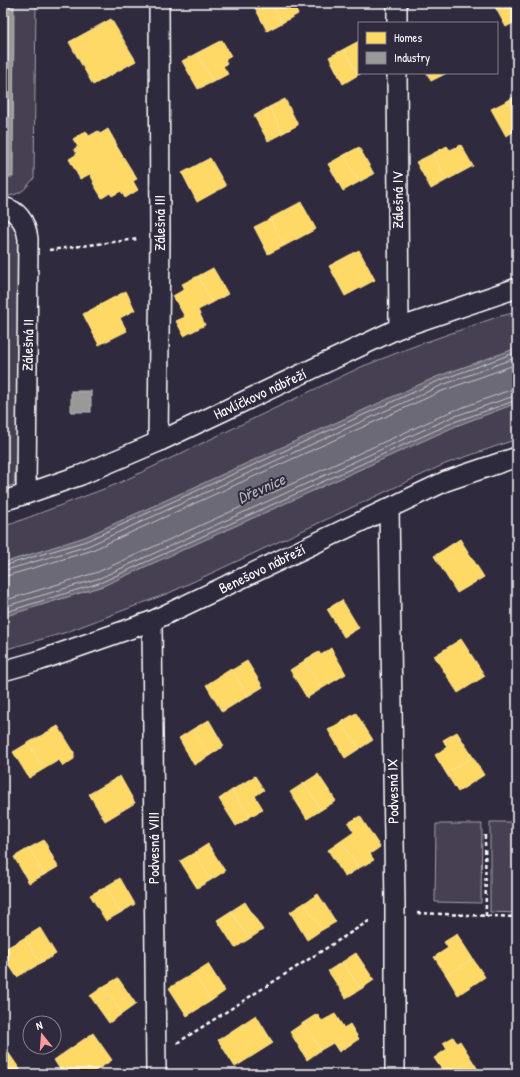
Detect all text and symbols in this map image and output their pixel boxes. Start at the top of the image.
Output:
legend [358,22,498,74]
text: Homes [394,29,422,46]
text: Industry [394,49,430,66]
street label: Zálešná IV [387,171,408,229]
street label: Zálešná III [149,195,170,251]
street label: Zálešná II [17,319,38,371]
street label: Havlíčkovo nábřeží [210,363,310,424]
water label: Dřevnice [234,468,289,508]
street label: Benešovo nábřeží [215,539,309,599]
street label: Podvesná IX [381,758,404,824]
street label: Podvesná VIII [143,812,164,884]
north arrow [22,1015,62,1055]
text: N [34,1018,44,1033]

